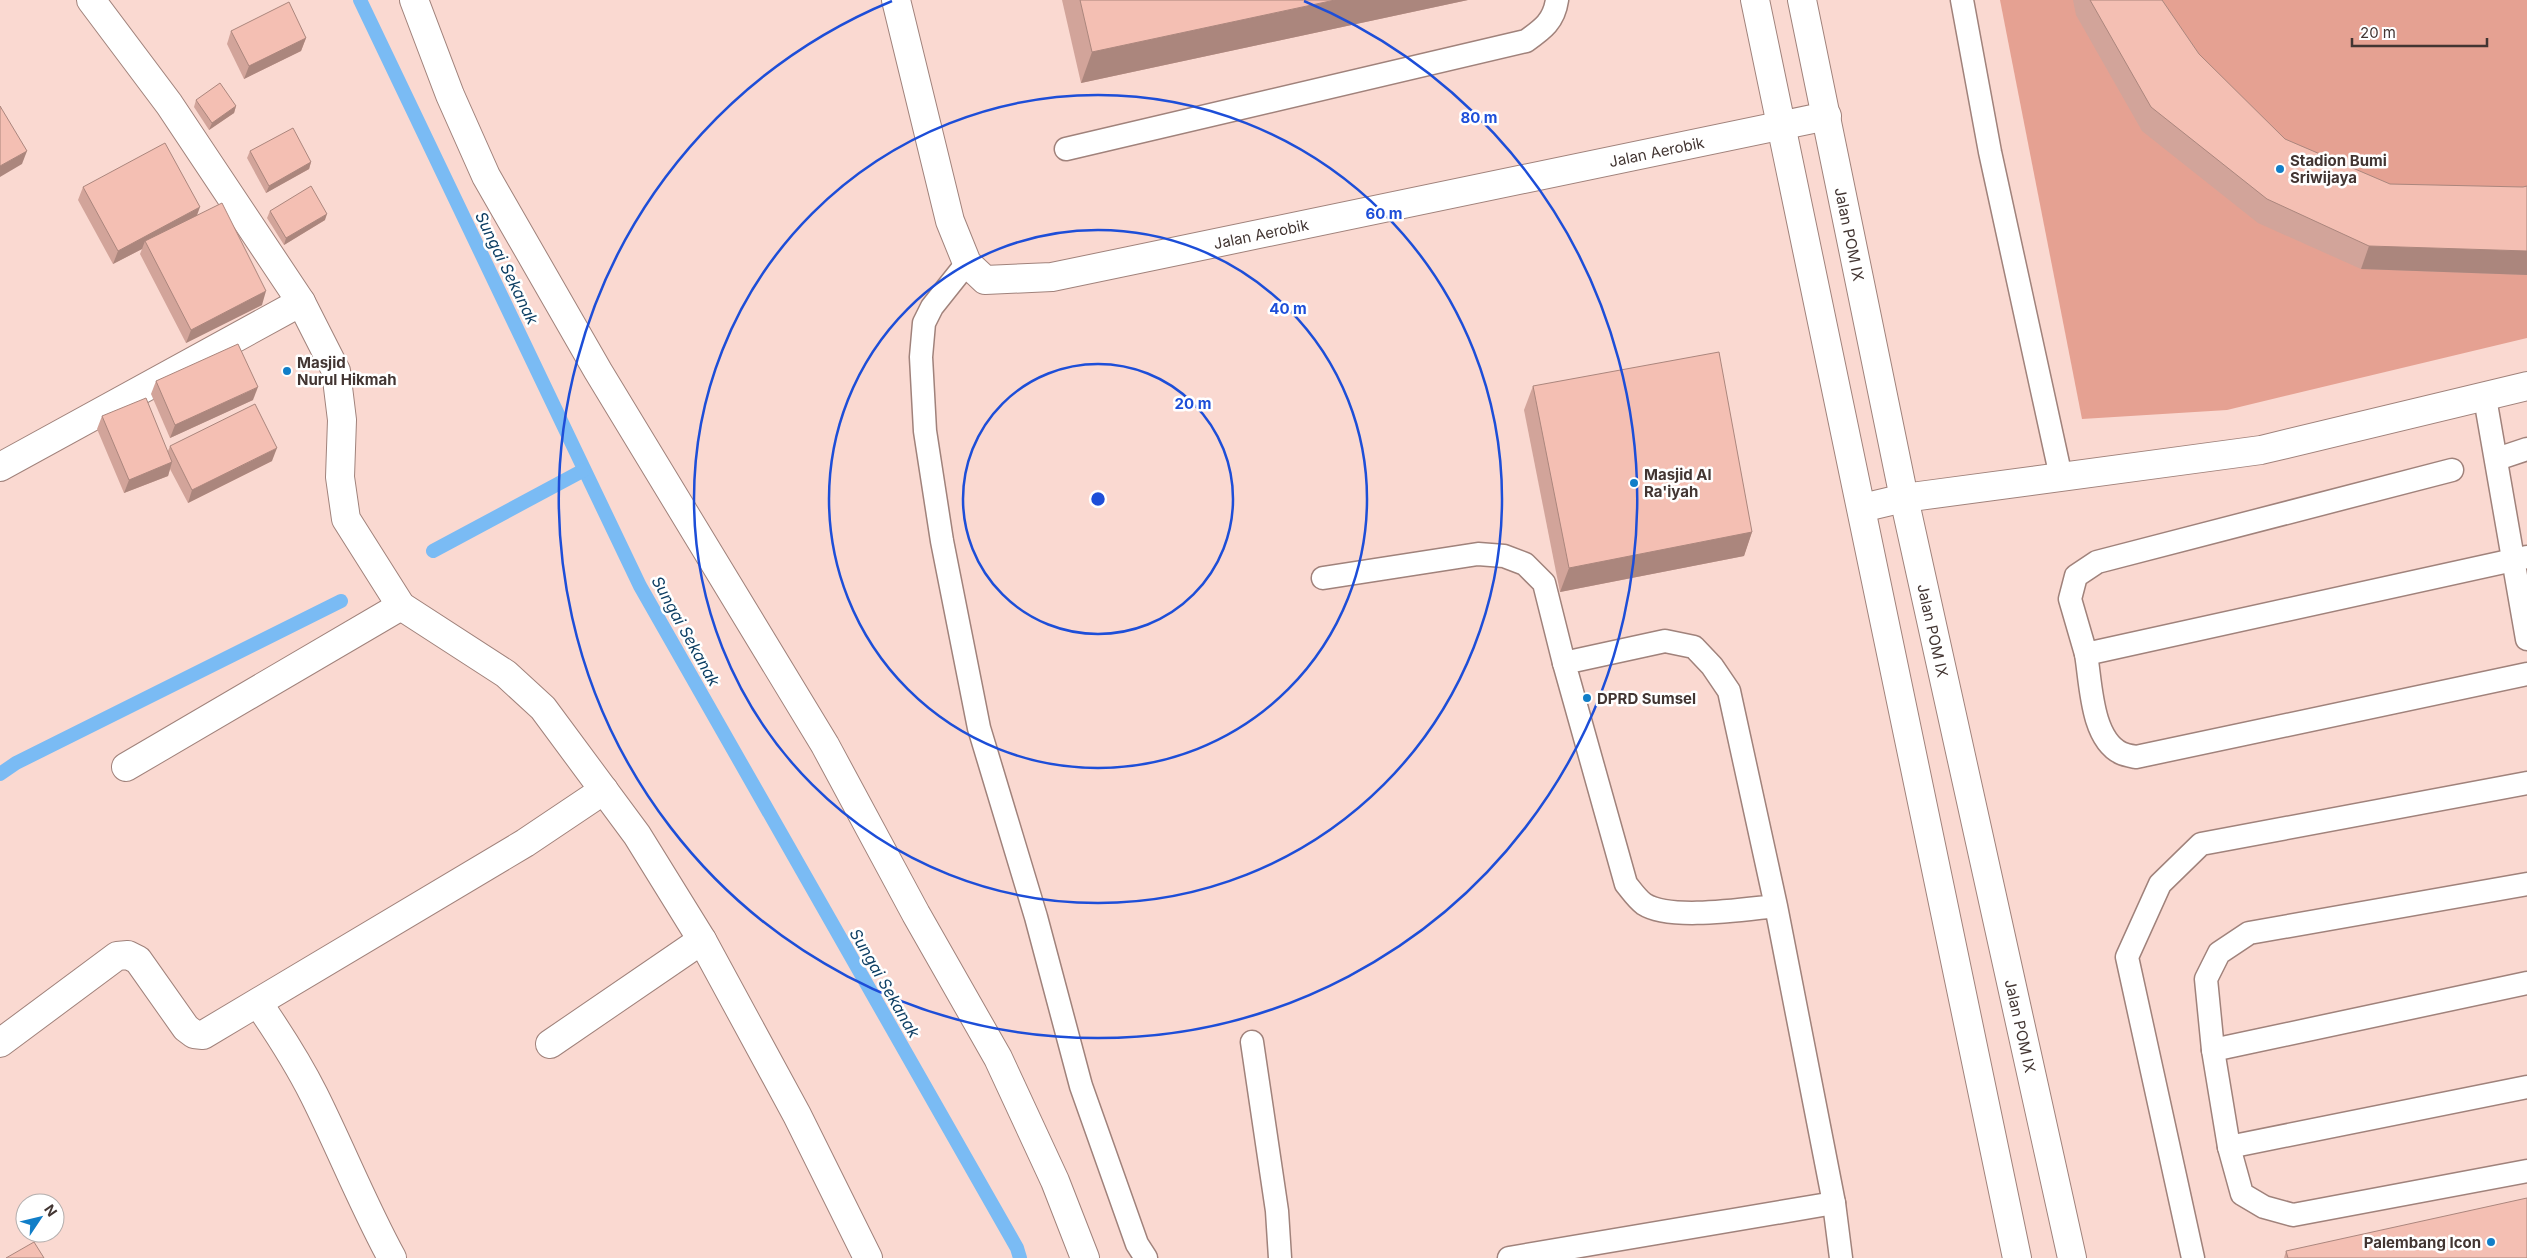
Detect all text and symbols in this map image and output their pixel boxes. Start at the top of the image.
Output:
scale bar [2352,15,2487,47]
text: 20 m [2360,23,2396,42]
text: 80 m [1460,108,1498,127]
street label: Jalan Aerobik [1607,132,1707,171]
place label: Stadion Bumi Sriwijaya [2290,151,2387,187]
marker: Stadion Bumi Sriwijaya [2274,163,2286,175]
street label: Jalan POM IX [1831,186,1869,283]
text: 60 m [1365,204,1403,223]
water label: Sungai Sekanak [471,208,543,328]
street label: Jalan Aerobik [1212,214,1311,253]
text: 40 m [1269,299,1307,318]
place label: Masjid Nurul Hikmah [297,353,397,389]
marker: Masjid Nurul Hikmah [281,365,293,377]
text: 20 m [1175,394,1211,413]
place label: Masjid Al Ra'iyah [1644,465,1712,501]
marker: Masjid Al Ra'iyah [1628,477,1640,489]
centre of rings [1089,490,1107,508]
water label: Sungai Sekanak [647,572,725,690]
street label: Jalan POM IX [1914,582,1953,679]
place label: DPRD Sumsel [1597,689,1696,708]
marker: DPRD Sumsel [1581,692,1593,704]
water label: Sungai Sekanak [846,925,925,1041]
street label: Jalan POM IX [2001,977,2040,1074]
north arrow [15,1193,65,1243]
text: N [41,1201,61,1220]
place label: Palembang Icon [2364,1233,2481,1252]
marker: Palembang Icon [2485,1236,2497,1248]

